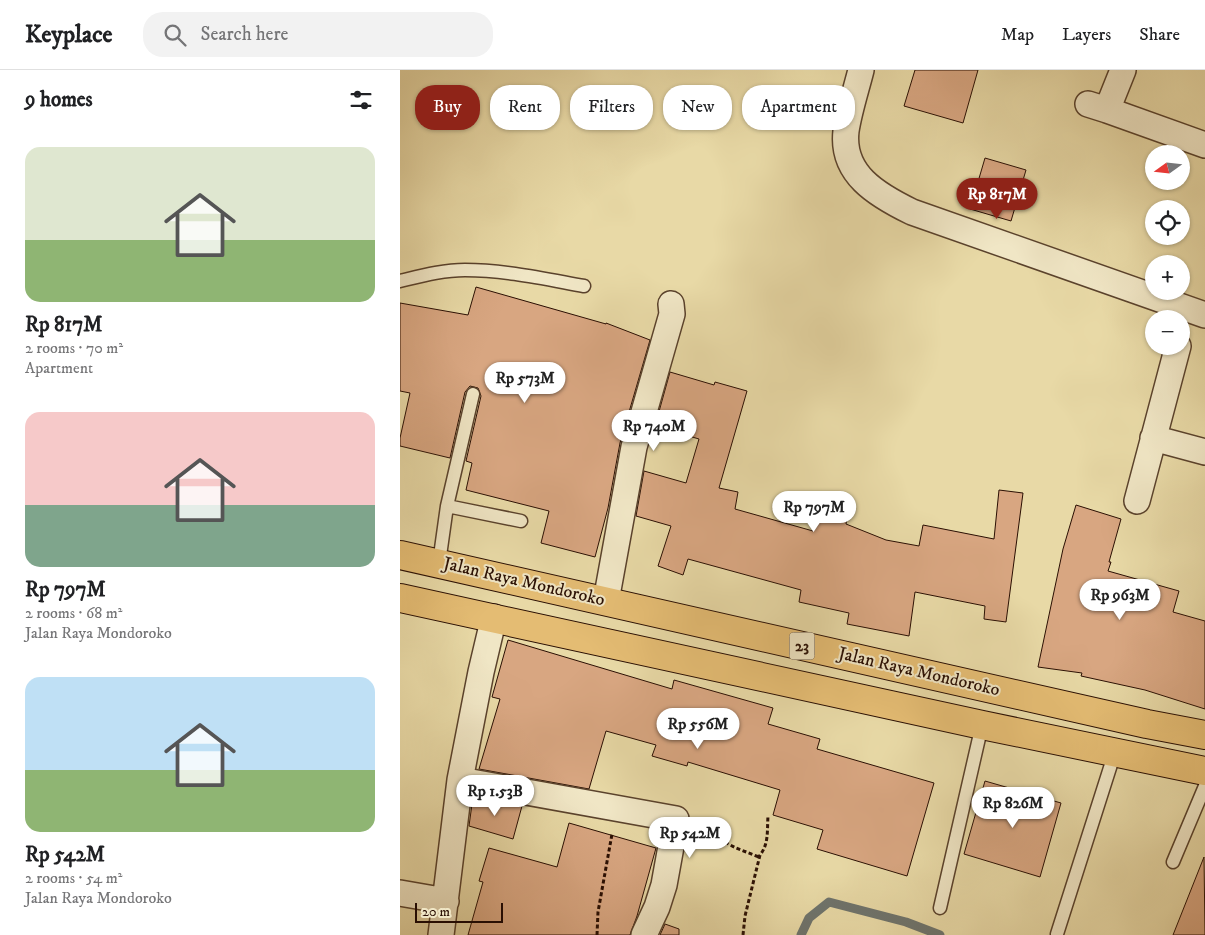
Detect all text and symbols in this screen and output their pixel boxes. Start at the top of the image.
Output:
search box [143,12,493,57]
text: Keyplace [25,20,113,50]
icon: search [161,21,189,49]
text: Search here [201,23,288,46]
text: Map [1001,24,1034,46]
text: Layers [1062,24,1111,46]
text: Share [1139,24,1180,46]
chip: Buy [415,85,480,130]
chip: Rent [490,85,560,130]
chip: Filters [570,85,653,130]
chip: New [663,85,732,130]
chip: Apartment [742,85,855,130]
icon: filters [347,86,375,114]
text: 9 homes [25,87,93,113]
north arrow [1145,145,1190,190]
map controls [1145,145,1190,355]
pin: Rp 817M [951,178,1043,220]
icon: home [155,180,245,270]
text: Rp 817M [967,184,1027,204]
button: locate [1145,200,1190,245]
button: + [1145,255,1190,300]
button: − [1145,310,1190,355]
text: Rp 817M [25,312,103,338]
text: 2 rooms · 70 m² [25,338,123,358]
text: Apartment [25,358,93,378]
pin: Rp 573M [479,362,571,404]
text: Rp 573M [495,368,555,388]
pin: Rp 740M [608,410,700,452]
text: Rp 740M [623,416,685,436]
icon: home [155,445,245,535]
pin: Rp 797M [768,490,860,533]
text: Rp 797M [783,497,845,517]
street label: Jalan Raya Mondoroko [439,552,607,611]
text: Rp 797M [25,577,106,603]
pin: Rp 963M [1074,578,1166,621]
text: Rp 963M [1090,585,1150,605]
text: 2 rooms · 68 m² [25,603,122,623]
text: Jalan Raya Mondoroko [25,623,172,643]
road number: 23 [790,632,814,660]
street label: Jalan Raya Mondoroko [834,642,1002,701]
pin: Rp 556M [652,708,744,750]
icon: home [155,710,245,800]
text: Rp 556M [668,714,728,734]
pin: Rp 1.53B [443,774,547,817]
text: Rp 1.53B [467,781,523,801]
pin: Rp 826M [967,786,1059,829]
text: Rp 826M [983,793,1043,813]
pin: Rp 542M [644,816,736,859]
text: Rp 542M [660,823,720,843]
text: Rp 542M [25,842,105,868]
text: 2 rooms · 54 m² [25,868,122,888]
text: Jalan Raya Mondoroko [25,888,172,908]
scale bar [415,900,502,923]
text: 20 m [422,903,450,921]

